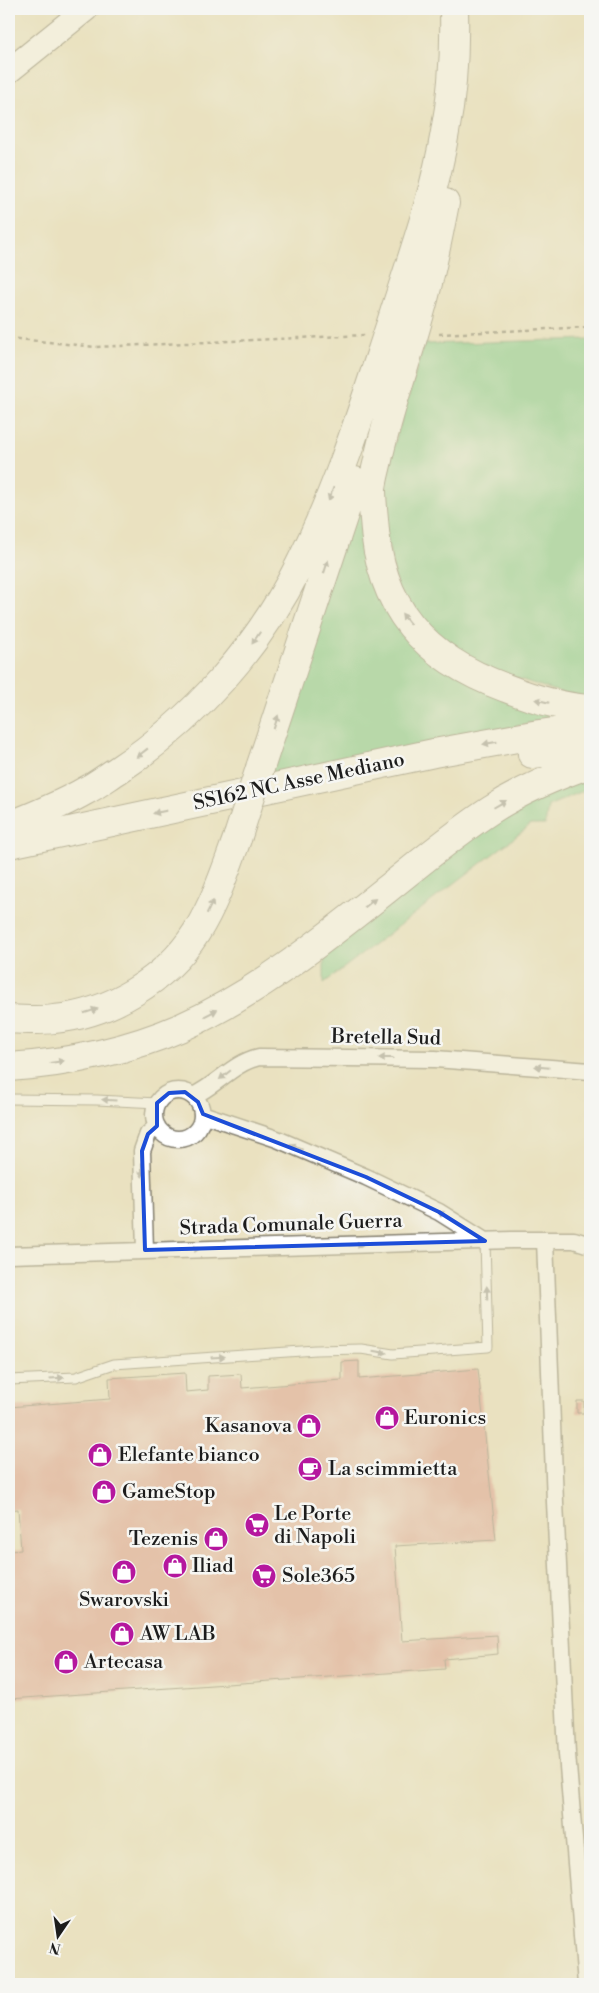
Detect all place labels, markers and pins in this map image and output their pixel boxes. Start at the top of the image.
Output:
shop icon: Euronics [374,1405,400,1431]
place label: Euronics [404,1406,486,1431]
shop icon: Kasanova [296,1413,322,1439]
place label: Kasanova [205,1414,293,1439]
shop icon: Elefante bianco [87,1442,113,1468]
place label: Elefante bianco [118,1443,260,1468]
cafe icon: La scimmietta [297,1456,323,1482]
place label: La scimmietta [328,1457,458,1482]
shop icon: GameStop [91,1479,117,1505]
place label: GameStop [122,1480,216,1505]
place label: Le Porte di Napoli [274,1502,356,1550]
supermarket icon: Le Porte di Napoli [244,1512,270,1538]
shop icon: Tezenis [203,1526,229,1552]
place label: Tezenis [129,1527,198,1552]
shop icon: Iliad [162,1553,188,1579]
place label: Iliad [192,1554,234,1579]
shop icon: Swarovski [111,1559,137,1585]
supermarket icon: Sole365 [251,1563,277,1589]
place label: Sole365 [282,1564,355,1589]
place label: Swarovski [79,1588,170,1613]
shop icon: AW LAB [109,1621,135,1647]
place label: AW LAB [139,1622,216,1647]
shop icon: Artecasa [53,1649,79,1675]
place label: Artecasa [83,1650,164,1675]

